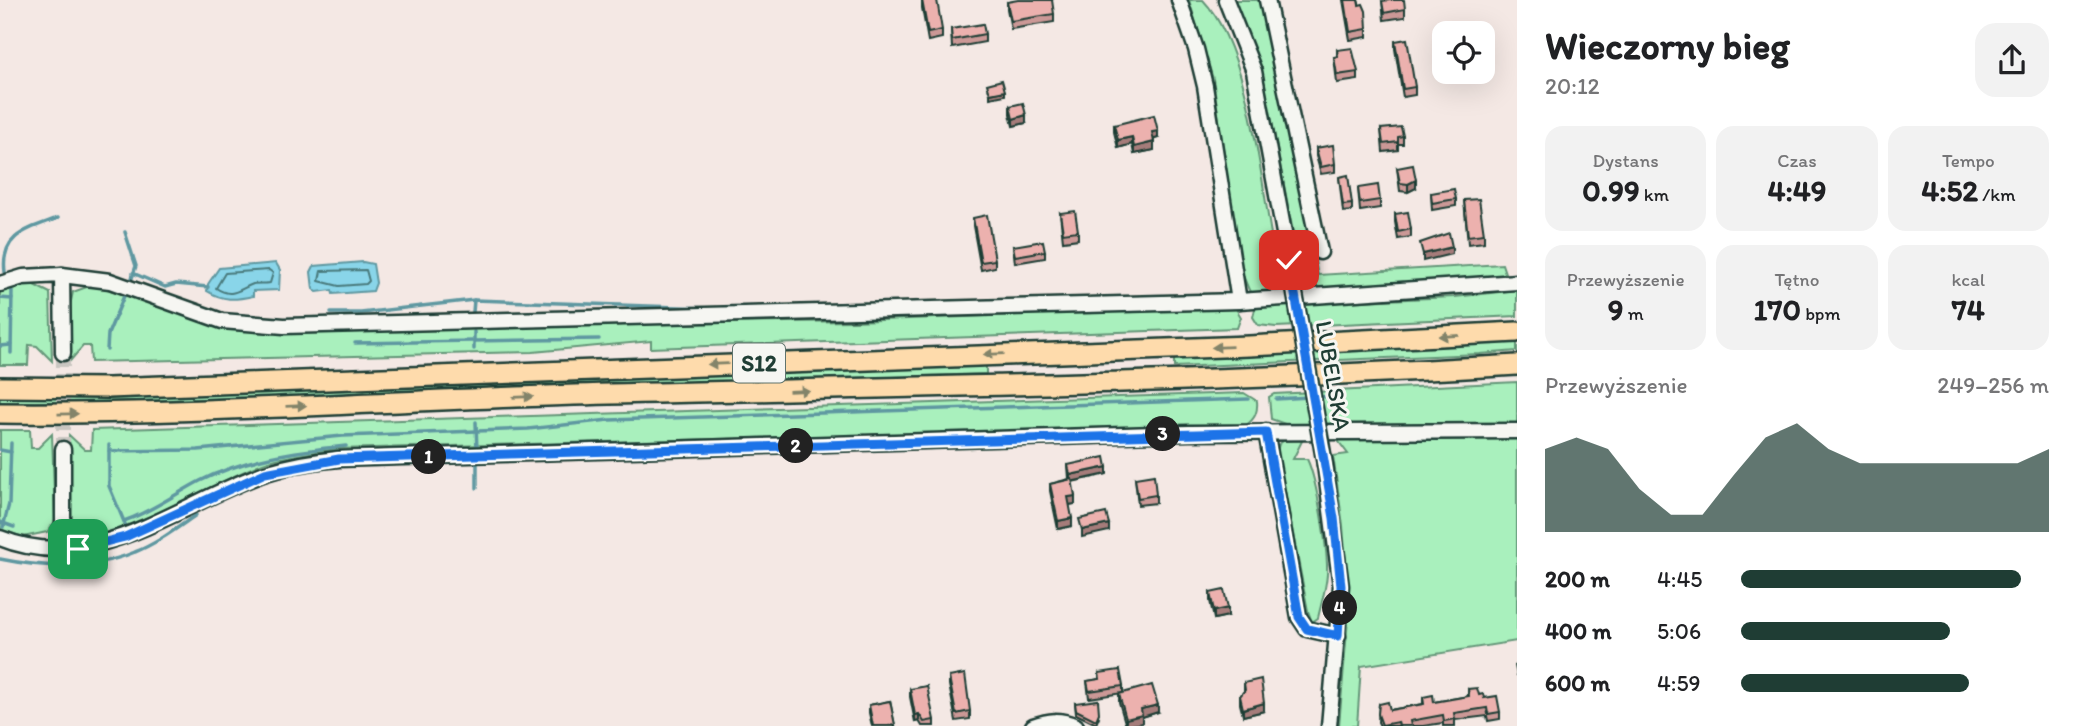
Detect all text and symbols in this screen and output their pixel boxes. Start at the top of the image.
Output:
map controls [1432,21,1495,84]
button: locate [1432,21,1495,84]
text: Wieczorny bieg [1545,23,1790,69]
button: share [1975,23,2049,97]
text: 20:12 [1545,72,1600,100]
text: Dystans [1593,149,1659,172]
text: Czas [1777,149,1817,172]
text: Tempo [1942,149,1995,172]
text: 0.99 [1582,172,1640,209]
text: 4:49 [1767,172,1827,209]
text: 4:52 [1921,172,1978,209]
text: km [1640,183,1669,206]
text: /km [1978,183,2015,206]
pin [1259,230,1319,290]
icon: check [1270,241,1308,279]
text: Przewyższenie [1567,268,1685,291]
text: Tętno [1775,268,1819,291]
text: kcal [1951,268,1985,291]
text: 9 [1608,291,1623,328]
text: 170 [1754,291,1801,328]
text: 74 [1952,291,1985,328]
text: m [1623,302,1644,325]
text: bpm [1801,302,1840,325]
street label: LUBELSKA [1309,318,1357,434]
one-way arrow [1438,331,1460,342]
one-way arrow [1210,341,1232,352]
road number: S12 [733,344,785,382]
one-way arrow [983,348,1005,359]
one-way arrow [707,359,729,370]
text: Przewyższenie [1545,371,1687,399]
text: 249–256 m [1937,371,2049,399]
one-way arrow [789,385,811,396]
one-way arrow [512,392,534,403]
one-way arrow [285,401,307,412]
one-way arrow [57,408,79,420]
pin: 3 [1146,416,1180,452]
text: 3 [1157,422,1168,445]
pin: 2 [778,428,814,464]
text: 2 [791,434,801,457]
pin: 1 [412,440,446,475]
text: 1 [424,445,433,468]
pin [48,519,108,579]
icon: arrive [59,530,97,568]
text: 200 m [1545,565,1610,593]
text: 4:45 [1657,565,1702,593]
pin: 4 [1322,590,1358,626]
text: 4 [1334,596,1345,619]
text: 400 m [1545,617,1612,645]
text: 5:06 [1657,617,1701,645]
text: 600 m [1545,669,1610,697]
text: 4:59 [1657,669,1701,697]

